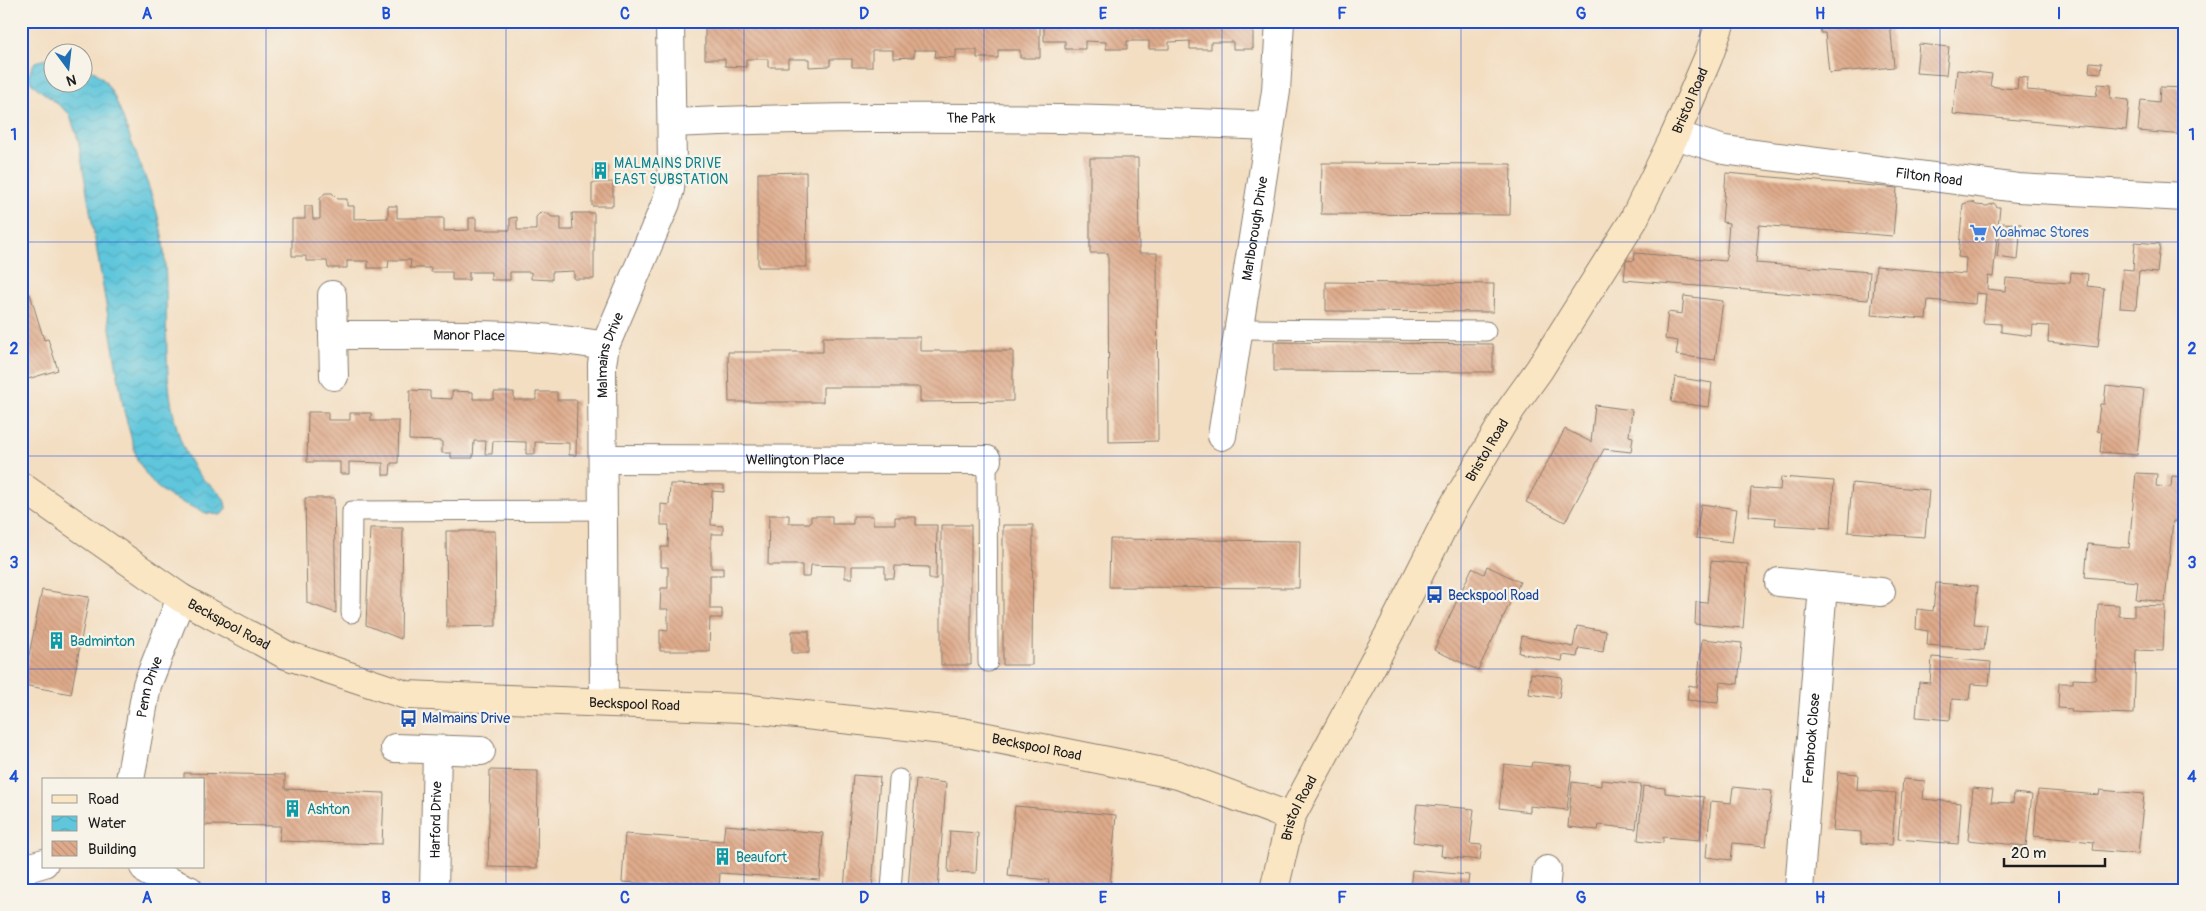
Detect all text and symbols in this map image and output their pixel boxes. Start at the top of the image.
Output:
text: A [142,4,153,24]
text: B [381,4,391,24]
text: C [620,4,630,24]
text: D [859,4,869,24]
text: E [1099,4,1108,24]
text: F [1337,4,1347,24]
text: G [1576,4,1587,24]
text: H [1815,4,1825,24]
text: I [2057,4,2061,24]
north arrow [42,42,92,92]
street label: Bristol Road [1668,65,1711,136]
text: N [64,71,78,90]
street label: The Park [946,109,996,126]
text: 1 [11,125,17,145]
text: 1 [2189,125,2195,145]
place label: MALMAINS DRIVE EAST SUBSTATION [614,155,728,188]
building icon: MALMAINS DRIVE EAST SUBSTATION [590,161,610,181]
street label: Filton Road [1895,164,1964,189]
street label: Marlborough Drive [1238,175,1271,282]
supermarket icon: Yoahmac Stores [1969,222,1989,242]
place label: Yoahmac Stores [1992,224,2090,241]
street label: Malmains Drive [593,310,627,398]
street label: Manor Place [433,326,505,344]
text: 2 [10,339,19,359]
text: 2 [2188,339,2197,359]
street label: Bristol Road [1462,415,1512,485]
street label: Wellington Place [746,451,844,468]
text: 3 [10,553,19,573]
text: 3 [2188,553,2197,573]
bus stop icon: Beckspool Road [1424,585,1444,605]
place label: Beckspool Road [1448,587,1539,604]
street label: Beckspool Road [185,595,273,653]
building icon: Badminton [46,631,66,651]
place label: Badminton [70,633,135,650]
street label: Penn Drive [133,654,166,719]
street label: Fenbrook Close [1799,692,1823,784]
street label: Beckspool Road [589,694,681,714]
bus stop icon: Malmains Drive [398,708,418,728]
place label: Malmains Drive [422,710,510,727]
street label: Beckspool Road [990,730,1083,764]
text: 4 [9,767,19,787]
text: 4 [2187,767,2197,787]
street label: Bristol Road [1277,772,1320,842]
legend [42,778,205,868]
street label: Harford Drive [426,781,445,859]
text: Road [88,790,119,809]
building icon: Ashton [283,799,303,819]
place label: Ashton [307,801,350,818]
text: Water [88,814,127,833]
scale bar [2004,836,2105,868]
text: Building [88,840,136,859]
text: 20 m [2011,844,2046,863]
building icon: Beaufort [712,847,732,867]
place label: Beaufort [736,849,787,866]
text: A [142,888,153,908]
text: B [381,888,391,908]
text: C [620,888,630,908]
text: D [859,888,869,908]
text: E [1099,888,1108,908]
text: F [1337,888,1347,908]
text: G [1576,888,1587,908]
text: H [1815,888,1825,908]
text: I [2057,888,2061,908]

